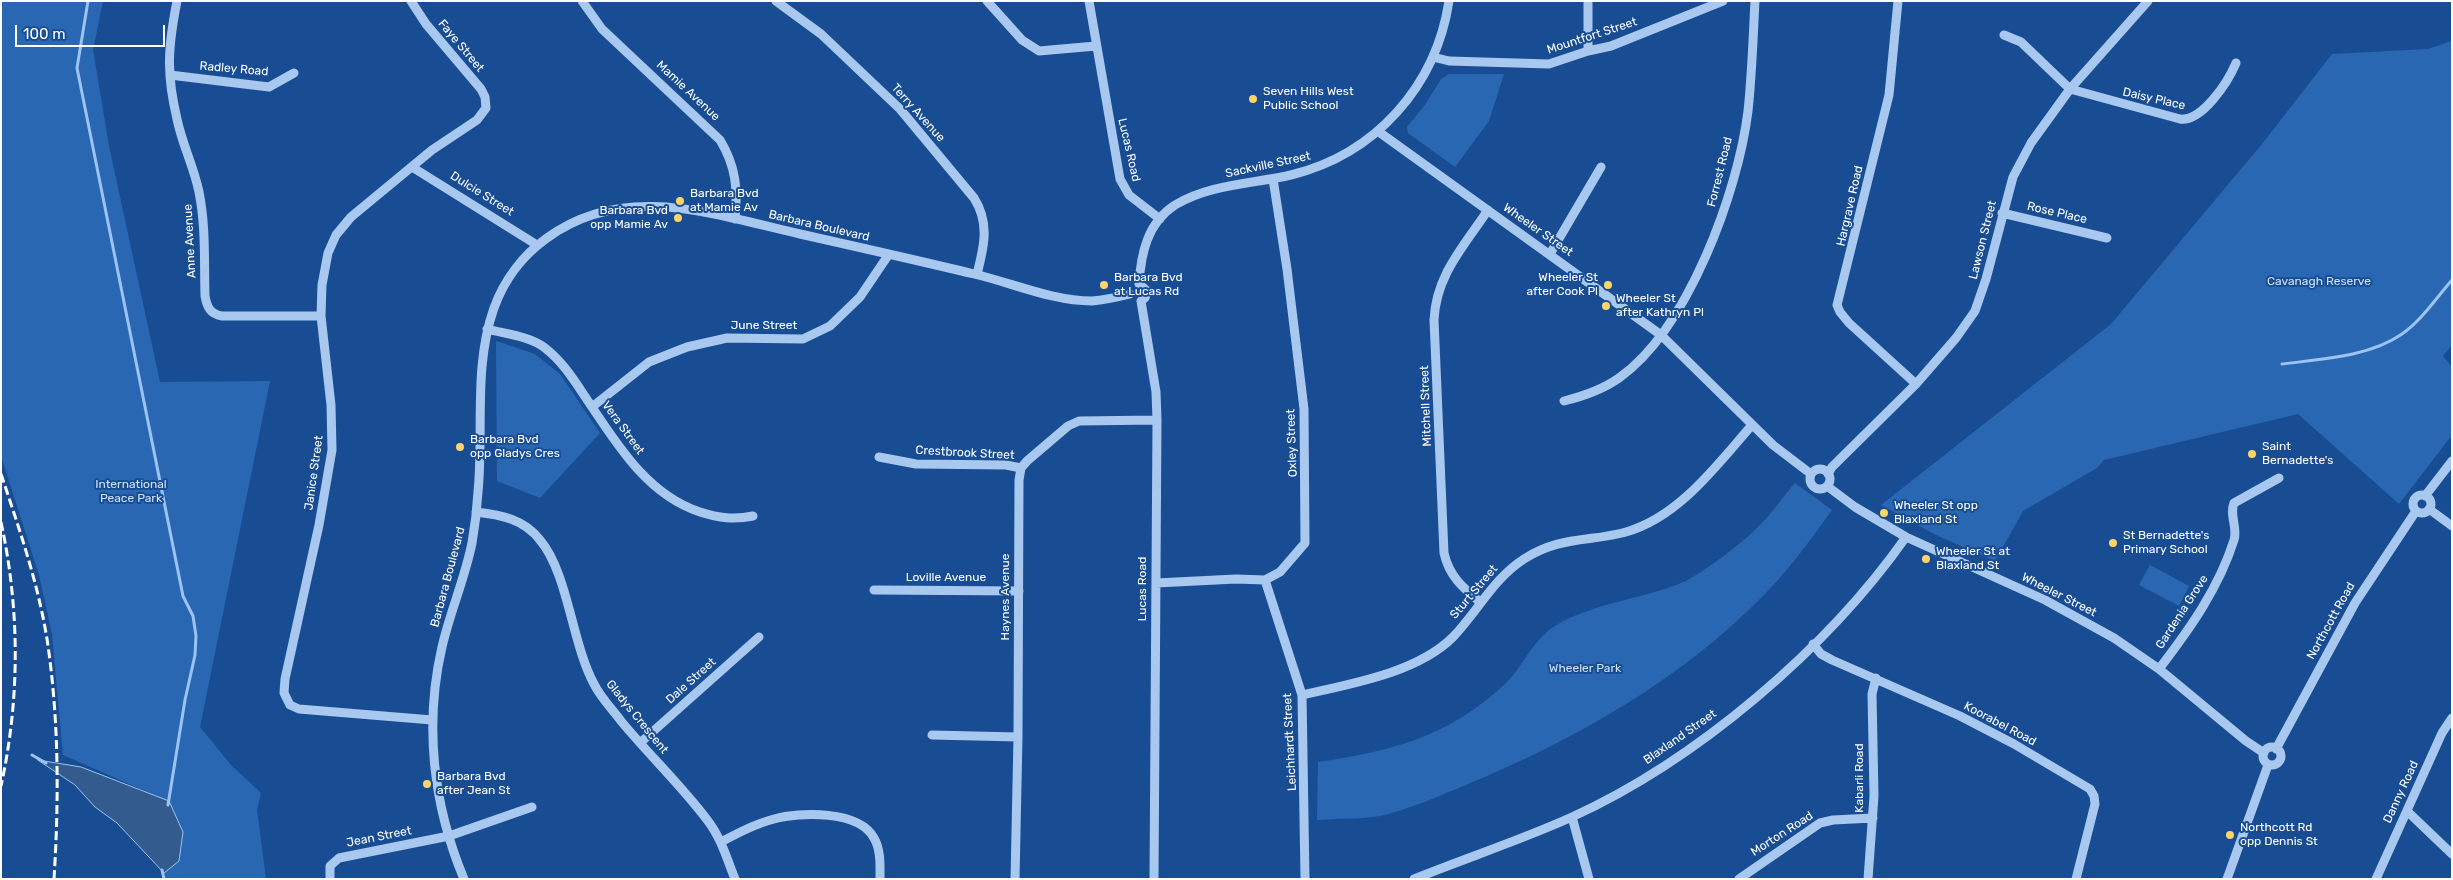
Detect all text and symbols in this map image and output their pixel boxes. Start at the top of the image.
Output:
scale bar [18,15,168,47]
street label: Mountfort Street [1545,15,1639,57]
street label: Faye Street [435,17,487,75]
text: 100 m [23,25,65,43]
street label: Mamie Avenue [653,58,723,124]
street label: Radley Road [199,59,269,79]
street label: Terry Avenue [888,81,948,145]
place label: Seven Hills West Public School [1263,85,1354,113]
street label: Daisy Place [2121,85,2187,113]
marker: Seven Hills West Public School [1247,93,1259,105]
street label: Lucas Road [1115,117,1143,183]
street label: Forrest Road [1704,135,1736,209]
street label: Sackville Street [1224,149,1312,181]
street label: Hargrave Road [1834,164,1866,248]
street label: Dulcie Street [448,169,516,219]
place label: Barbara Bvd at Mamie Av [690,187,759,215]
marker: Barbara Bvd at Mamie Av [674,195,686,207]
street label: Lawson Street [1966,199,2000,281]
street label: Rose Place [2026,199,2088,227]
street label: Wheeler Street [1500,201,1576,259]
street label: Anne Avenue [181,204,199,278]
place label: Barbara Bvd opp Mamie Av [590,204,668,232]
street label: Barbara Boulevard [767,207,871,245]
marker: Barbara Bvd opp Mamie Av [672,212,684,224]
place label: Barbara Bvd at Lucas Rd [1114,271,1183,299]
place label: Wheeler St after Cook Pl [1526,271,1598,299]
park label: Cavanagh Reserve [2267,275,2371,289]
marker: Barbara Bvd at Lucas Rd [1098,279,1110,291]
marker: Wheeler St after Cook Pl [1602,279,1614,291]
place label: Wheeler St after Kathryn Pl [1616,292,1704,320]
marker: Wheeler St after Kathryn Pl [1600,300,1612,312]
street label: June Street [731,319,797,333]
street label: Mitchell Street [1417,365,1435,447]
street label: Vera Street [599,398,647,458]
street label: Oxley Street [1284,409,1300,477]
place label: Barbara Bvd opp Gladys Cres [470,433,560,461]
street label: Janice Street [302,435,326,511]
place label: Saint Bernadette's [2262,440,2333,468]
marker: Barbara Bvd opp Gladys Cres [454,441,466,453]
street label: Crestbrook Street [915,443,1015,463]
marker: Saint Bernadette's [2246,448,2258,460]
park label: International Peace Park [95,478,167,506]
place label: Wheeler St opp Blaxland St [1894,499,1978,527]
marker: Wheeler St opp Blaxland St [1878,507,1890,519]
street label: Barbara Boulevard [428,525,468,629]
place label: St Bernadette's Primary School [2123,529,2209,557]
marker: St Bernadette's Primary School [2107,537,2119,549]
place label: Wheeler St at Blaxland St [1936,545,2010,573]
marker: Wheeler St at Blaxland St [1920,553,1932,565]
street label: Haynes Avenue [999,554,1013,640]
street label: Lucas Road [1136,557,1150,621]
street label: Sturt Street [1447,562,1501,622]
street label: Wheeler Street [2019,570,2099,620]
street label: Loville Avenue [906,571,986,585]
street label: Gardenia Grove [2153,572,2211,652]
street label: Northcott Road [2304,580,2358,662]
street label: Dale Street [663,655,719,707]
park label: Wheeler Park [1549,662,1621,676]
street label: Gladys Crescent [603,677,671,757]
street label: Leichhardt Street [1280,693,1300,791]
street label: Koorabel Road [1961,699,2039,749]
street label: Blaxland Street [1641,707,1719,767]
street label: Kabarli Road [1853,743,1867,813]
street label: Danny Road [2380,758,2422,826]
place label: Barbara Bvd after Jean St [437,770,510,798]
marker: Barbara Bvd after Jean St [421,778,433,790]
street label: Morton Road [1748,809,1816,859]
place label: Northcott Rd opp Dennis St [2240,821,2318,849]
street label: Jean Street [345,824,413,850]
marker: Northcott Rd opp Dennis St [2224,829,2236,841]

